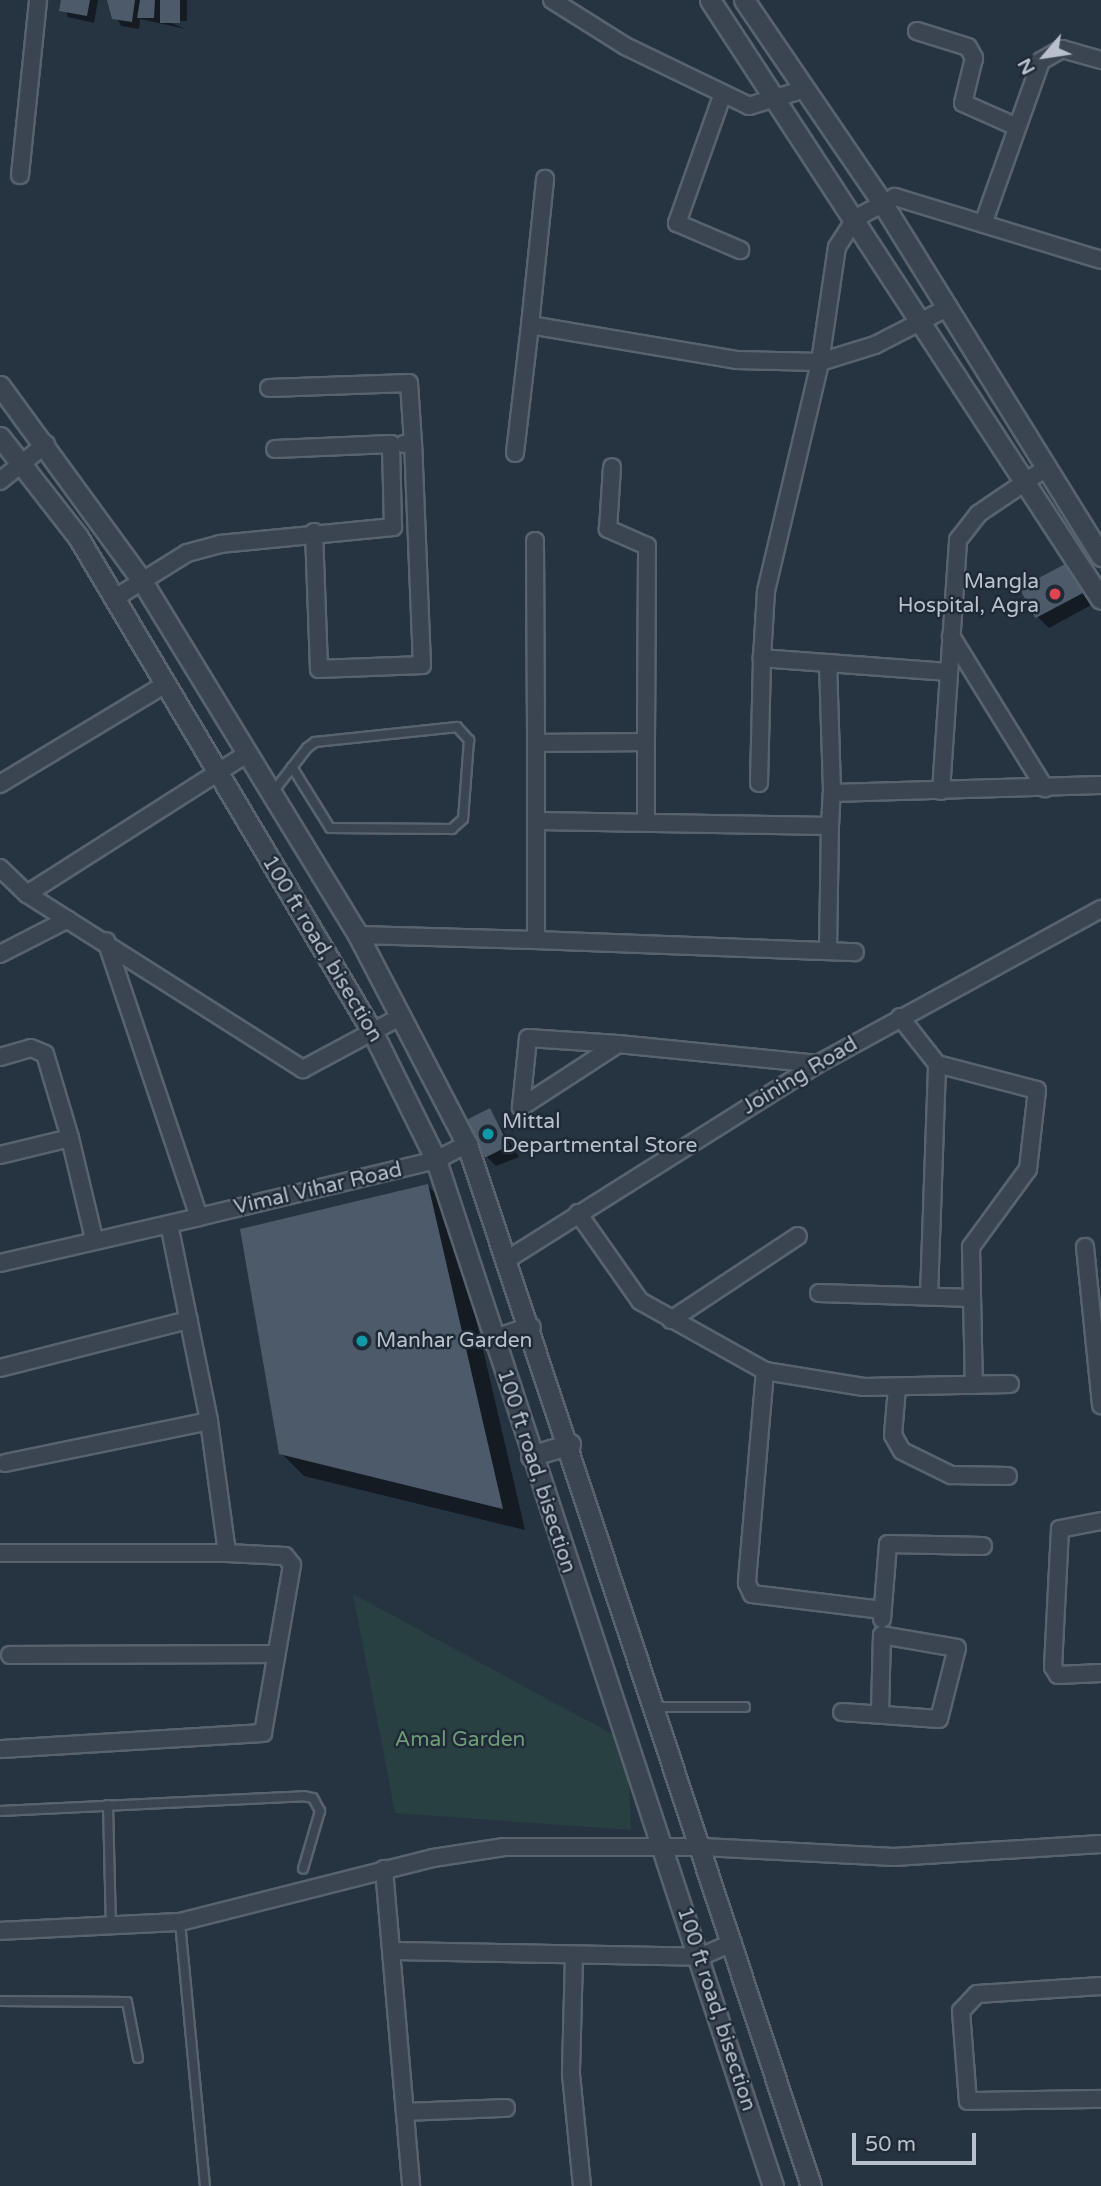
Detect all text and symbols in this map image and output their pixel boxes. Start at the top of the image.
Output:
north arrow [1010,21,1080,91]
text: N [1013,54,1040,78]
place label: Mangla Hospital, Agra [898,569,1039,619]
marker: Mangla Hospital, Agra [1045,584,1065,604]
street label: 100 ft road, bisection [256,851,388,1047]
street label: Joining Road [738,1032,862,1120]
place label: Mittal Departmental Store [502,1109,697,1159]
marker: Mittal Departmental Store [480,1126,496,1142]
street label: Vimal Vihar Road [231,1157,405,1221]
place label: Manhar Garden [376,1328,532,1354]
marker: Manhar Garden [354,1333,370,1349]
street label: 100 ft road, bisection [491,1366,581,1576]
park label: Amal Garden [395,1727,525,1753]
street label: 100 ft road, bisection [671,1904,761,2114]
scale bar [856,2120,980,2164]
text: 50 m [865,2132,916,2157]

